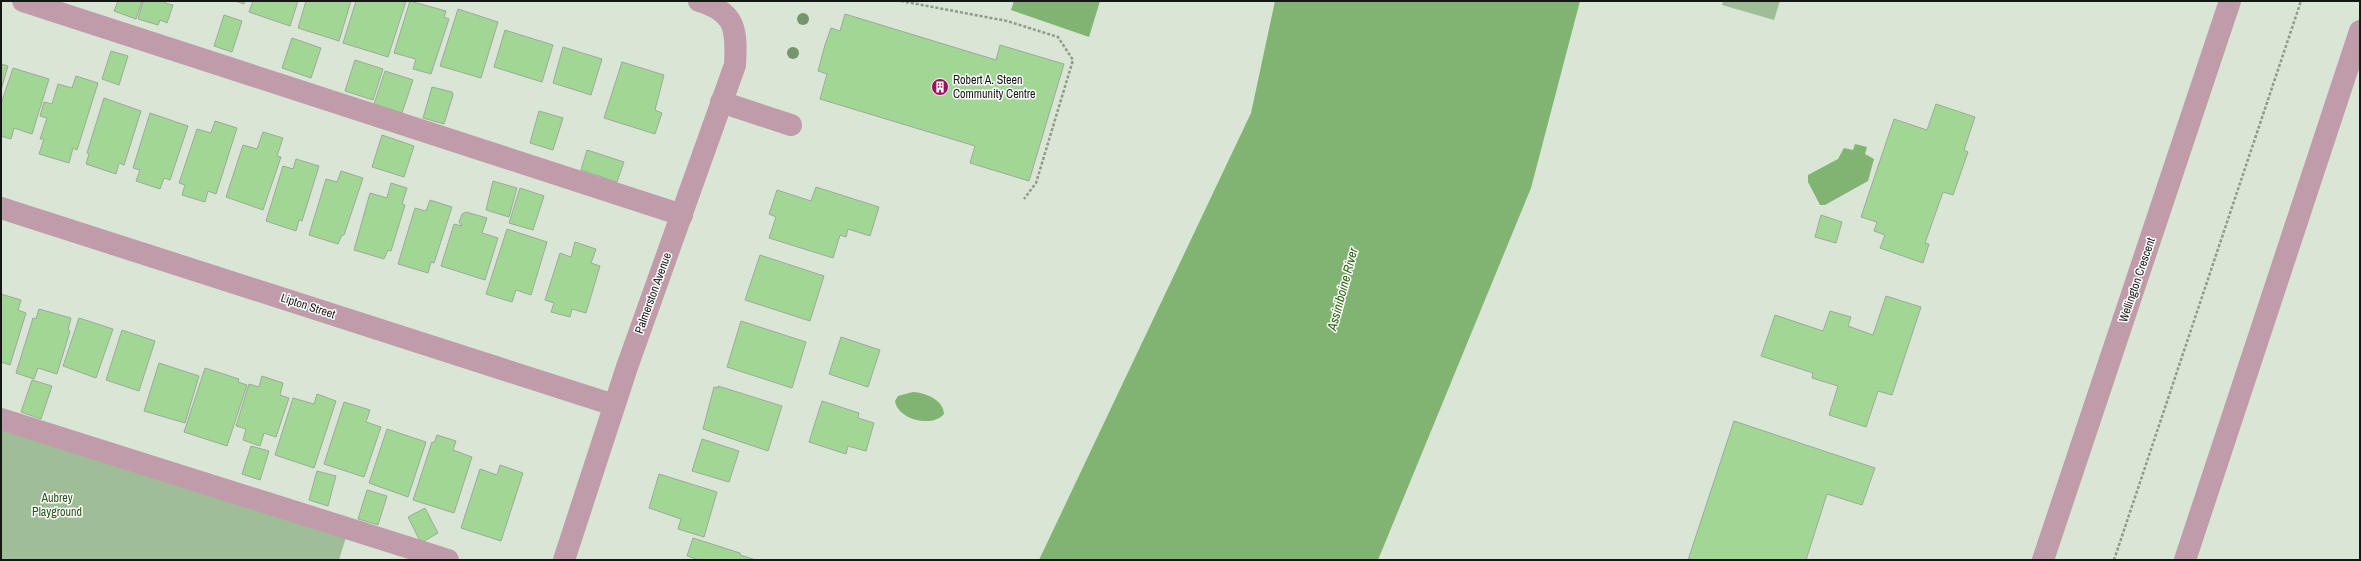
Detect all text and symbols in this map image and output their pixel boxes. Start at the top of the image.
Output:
place label: Robert A. Steen Community Centre [953,72,1036,102]
building icon: Robert A. Steen Community Centre [930,77,950,97]
street label: Wellington Crescent [2115,235,2159,324]
water label: Assiniboine River [1323,246,1362,333]
street label: Palmerston Avenue [631,250,675,336]
street label: Lipton Street [279,290,338,322]
park label: Aubrey Playground [32,490,82,520]

